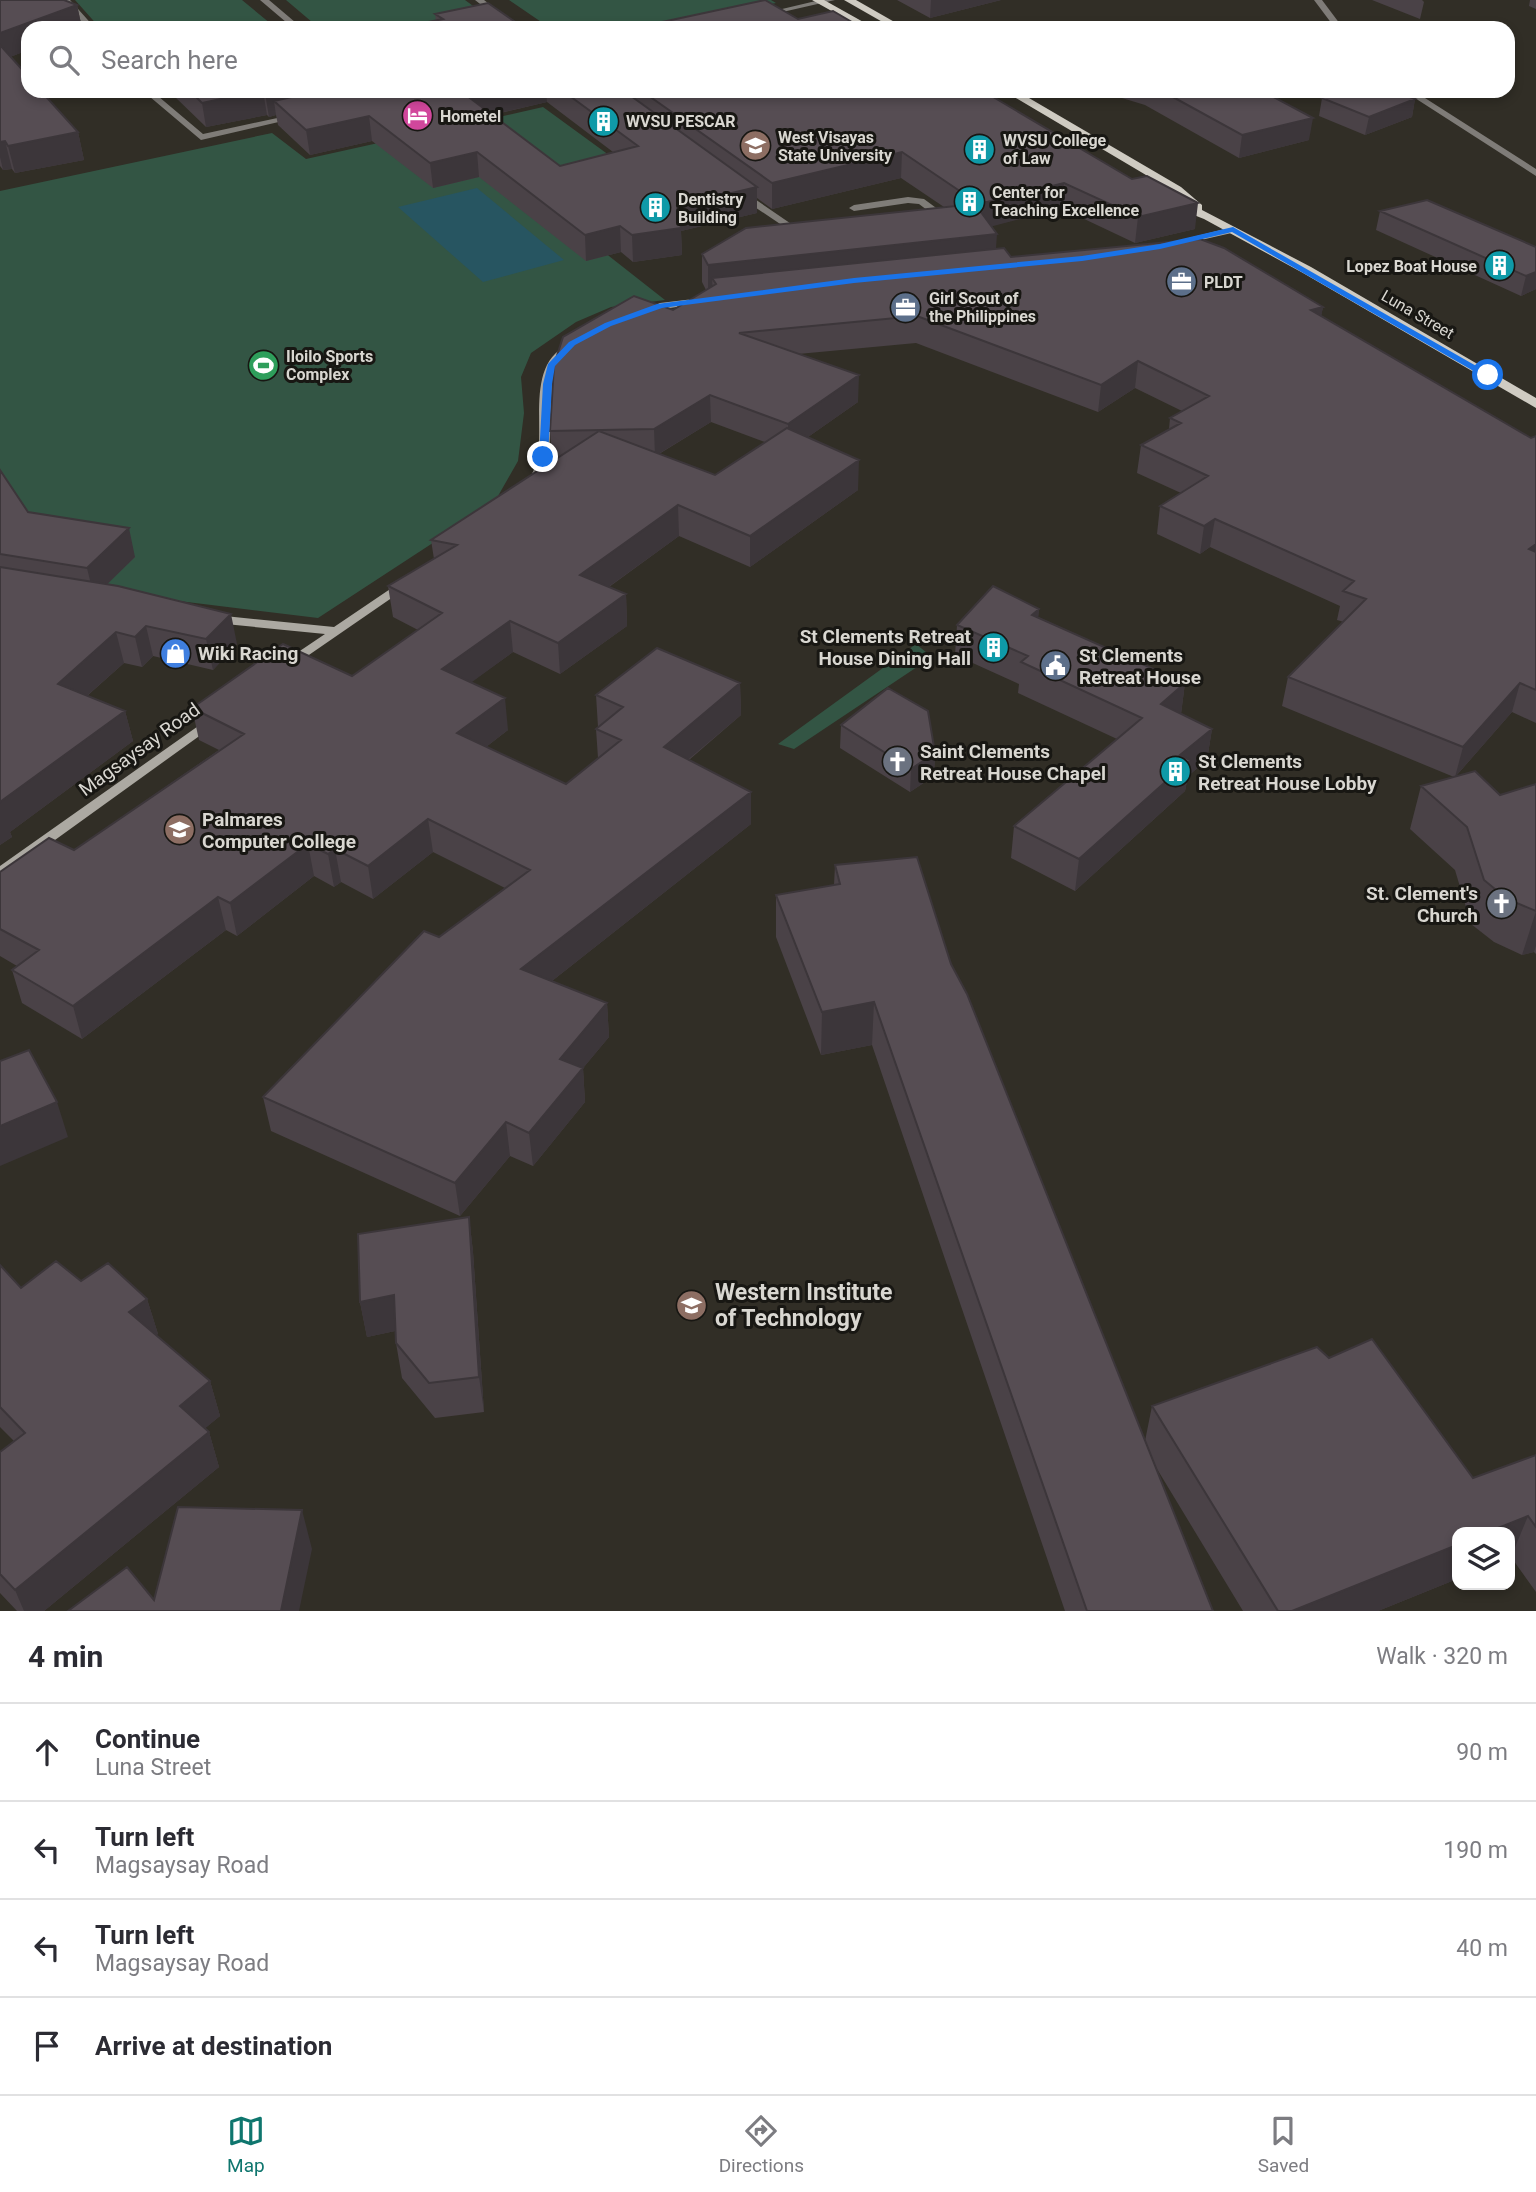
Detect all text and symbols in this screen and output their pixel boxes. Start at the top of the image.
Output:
search box [21,21,1515,98]
icon: search [45,41,83,79]
text: Search here [101,45,238,75]
hotel icon: Hometel [400,99,434,133]
building icon: WVSU PESCAR [586,104,620,138]
place label: Hometel [440,107,501,126]
place label: WVSU PESCAR [626,112,735,131]
place label: West Visayas State University [778,128,893,165]
school or university icon: West Visayas State University [738,129,772,163]
place label: WVSU College of Law [1003,131,1107,168]
building icon: WVSU College of Law [963,132,997,166]
place label: Center for Teaching Excellence [992,183,1139,220]
building icon: Center for Teaching Excellence [952,184,986,218]
place label: Dentistry Building [678,190,744,227]
building icon: Dentistry Building [638,191,672,225]
building icon: Lopez Boat House [1483,249,1517,283]
place label: Lopez Boat House [1346,257,1477,276]
office icon: PLDT [1164,265,1198,299]
place label: PLDT [1204,273,1243,292]
street label: Luna Street [1378,286,1457,343]
place label: Girl Scout of the Philippines [929,289,1036,326]
office icon: Girl Scout of the Philippines [889,290,923,324]
place label: Iloilo Sports Complex [286,347,373,384]
sports icon: Iloilo Sports Complex [246,348,280,382]
route start [1472,359,1503,390]
route end [527,441,558,472]
place label: St Clements Retreat House Dining Hall [800,625,972,670]
building icon: St Clements Retreat House Dining Hall [977,630,1011,664]
shop icon: Wiki Racing [158,636,192,670]
place label: Wiki Racing [198,642,298,665]
place label: St Clements Retreat House [1079,644,1201,689]
public building icon: St Clements Retreat House [1039,649,1073,683]
street label: Magsaysay Road [74,698,204,801]
place label: Saint Clements Retreat House Chapel [920,740,1106,785]
church icon: Saint Clements Retreat House Chapel [880,745,914,779]
place label: St Clements Retreat House Lobby [1198,750,1377,795]
building icon: St Clements Retreat House Lobby [1158,755,1192,789]
place label: Palmares Computer College [202,808,356,853]
school or university icon: Palmares Computer College [162,813,196,847]
place label: St. Clement's Church [1366,882,1478,927]
church icon: St. Clement's Church [1484,887,1518,921]
place label: Western Institute of Technology [715,1279,892,1332]
school or university icon: Western Institute of Technology [675,1288,709,1322]
map controls [1452,1527,1515,1590]
button: layers [1452,1527,1515,1590]
text: 4 min [28,1639,103,1674]
text: Walk · 320 m [1376,1643,1508,1670]
text: Continue [95,1724,200,1754]
icon: ahead [28,1733,66,1771]
text: 90 m [1456,1739,1508,1766]
text: Luna Street [95,1754,211,1781]
text: Turn left [95,1822,194,1852]
icon: left [28,1831,66,1869]
text: 190 m [1443,1837,1508,1864]
text: Magsaysay Road [95,1852,269,1879]
text: Turn left [95,1920,194,1950]
icon: left [28,1929,66,1967]
text: 40 m [1456,1935,1508,1962]
text: Magsaysay Road [95,1950,269,1977]
icon: arrive [28,2027,66,2065]
text: Arrive at destination [95,2031,332,2061]
tab: Map [227,2112,265,2177]
tab: Directions [719,2112,804,2177]
tab: Saved [1258,2112,1309,2177]

